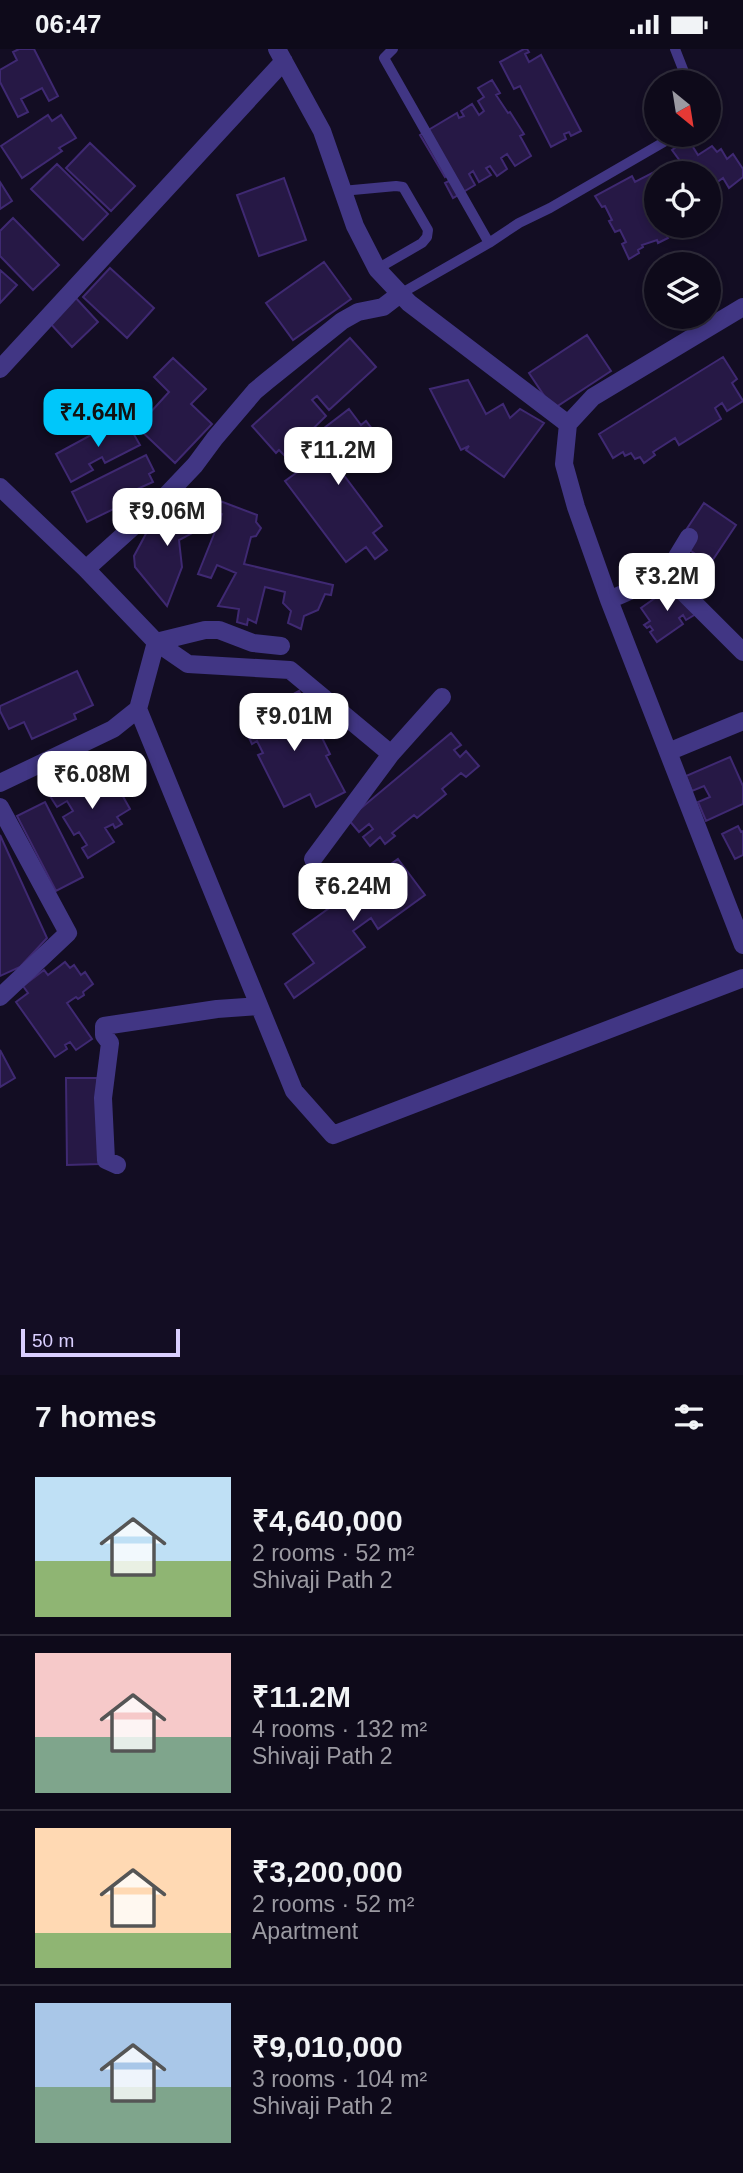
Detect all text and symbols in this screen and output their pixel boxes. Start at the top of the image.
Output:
text: 06:47 [35,9,102,39]
north arrow [644,70,721,147]
map controls [644,70,721,329]
button: locate [644,161,721,238]
button: layers [644,252,721,329]
pin: ₹4.64M [41,389,155,449]
text: ₹4.64M [59,399,137,425]
pin: ₹11.2M [281,427,395,487]
text: ₹11.2M [300,437,376,463]
pin: ₹9.06M [110,489,224,548]
text: ₹9.06M [128,498,206,524]
pin: ₹3.2M [618,553,716,613]
text: ₹3.2M [635,563,699,589]
pin: ₹9.01M [237,693,351,753]
text: ₹9.01M [255,703,333,729]
pin: ₹6.08M [35,751,149,811]
text: ₹6.08M [53,761,131,787]
pin: ₹6.24M [296,863,410,923]
text: ₹6.24M [314,873,392,899]
scale bar [21,1326,180,1358]
text: 50 m [32,1330,74,1351]
icon: filters [670,1398,708,1436]
text: 7 homes [35,1400,157,1433]
text: ₹4,640,000 [252,1504,403,1537]
icon: home [91,1505,175,1589]
text: 2 rooms · 52 m² [252,1540,414,1566]
text: Shivaji Path 2 [252,1567,393,1593]
text: ₹11.2M [252,1680,351,1713]
icon: home [91,1681,175,1765]
text: 4 rooms · 132 m² [252,1716,427,1742]
text: Shivaji Path 2 [252,1743,393,1769]
text: ₹3,200,000 [252,1855,403,1888]
icon: home [91,1856,175,1940]
text: 2 rooms · 52 m² [252,1891,414,1917]
text: Apartment [252,1918,358,1944]
text: ₹9,010,000 [252,2030,403,2063]
icon: home [91,2031,175,2115]
text: 3 rooms · 104 m² [252,2066,427,2092]
text: Shivaji Path 2 [252,2093,393,2119]

